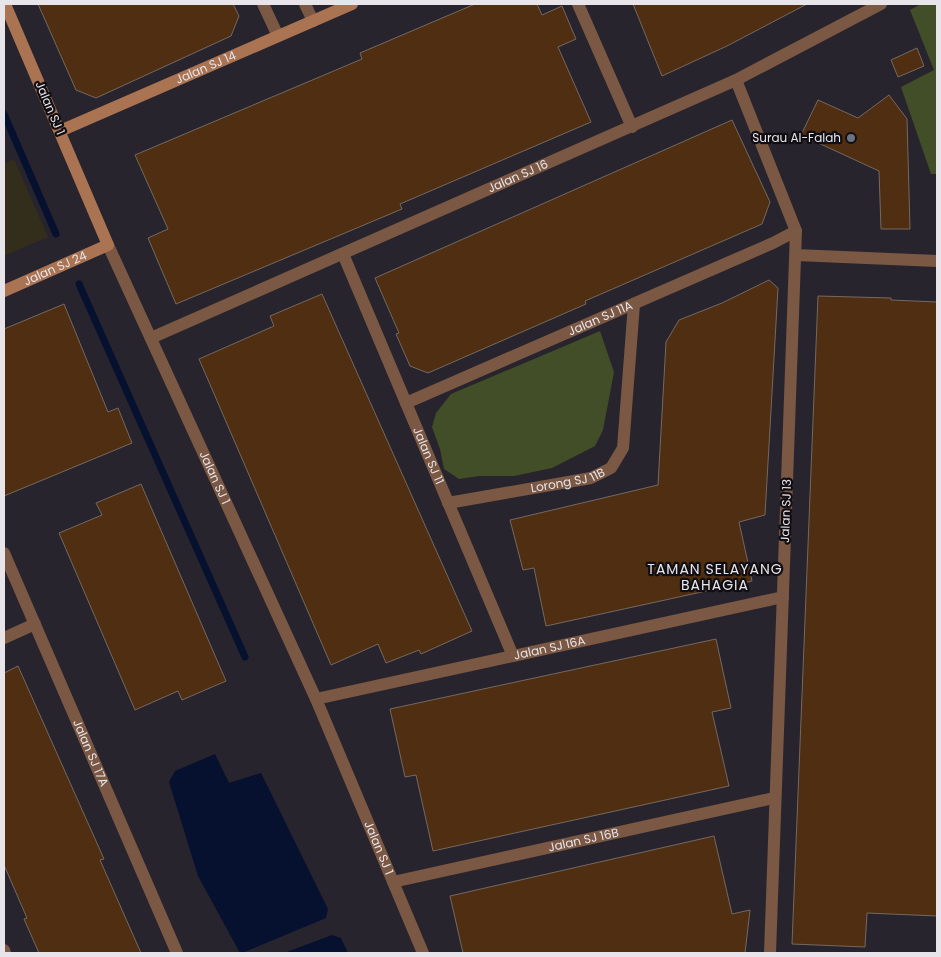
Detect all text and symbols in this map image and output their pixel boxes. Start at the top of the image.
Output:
street label: Jalan SJ 14 [173,46,239,88]
street label: Jalan SJ 1 [32,78,69,137]
place label: Surau Al-Falah [752,129,841,146]
marker: Surau Al-Falah [845,132,857,144]
street label: Jalan SJ 16 [485,155,551,197]
street label: Jalan SJ 24 [21,246,90,289]
street label: Jalan SJ 11A [565,296,635,339]
street label: Jalan SJ 11 [409,424,448,487]
street label: Jalan SJ 1 [195,448,235,507]
street label: Lorong SJ 11B [529,463,608,496]
street label: Jalan SJ 13 [776,479,795,543]
district label: TAMAN SELAYANG BAHAGIA [647,559,783,595]
street label: Jalan SJ 16A [512,631,587,664]
street label: Jalan SJ 17A [69,717,113,789]
street label: Jalan SJ 1 [360,818,398,877]
street label: Jalan SJ 16B [546,823,620,856]

